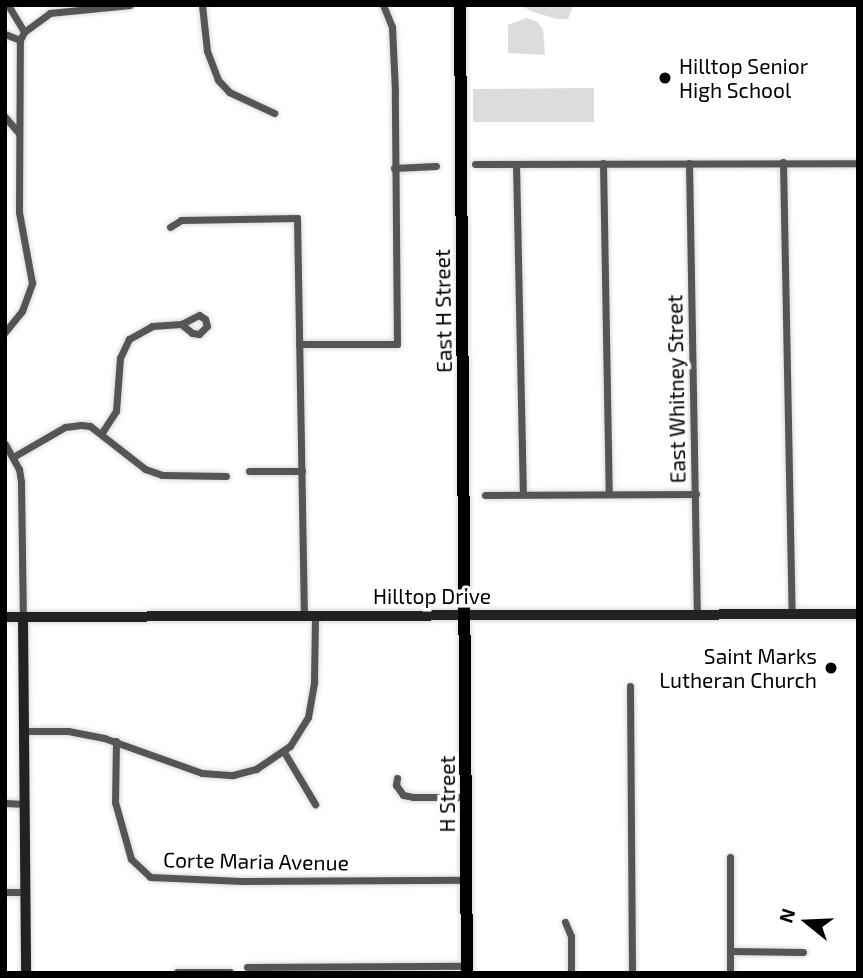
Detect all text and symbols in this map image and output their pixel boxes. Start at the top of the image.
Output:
place label: Hilltop Senior High School [679,53,808,103]
marker: Hilltop Senior High School [657,70,673,86]
street label: East H Street [429,249,457,373]
street label: East Whitney Street [662,294,690,484]
street label: Hilltop Drive [373,583,491,609]
place label: Saint Marks Lutheran Church [659,643,817,693]
marker: Saint Marks Lutheran Church [823,660,839,676]
street label: H Street [434,755,460,833]
street label: Corte Maria Avenue [163,847,349,875]
north arrow [772,887,842,957]
text: N [773,905,800,925]

